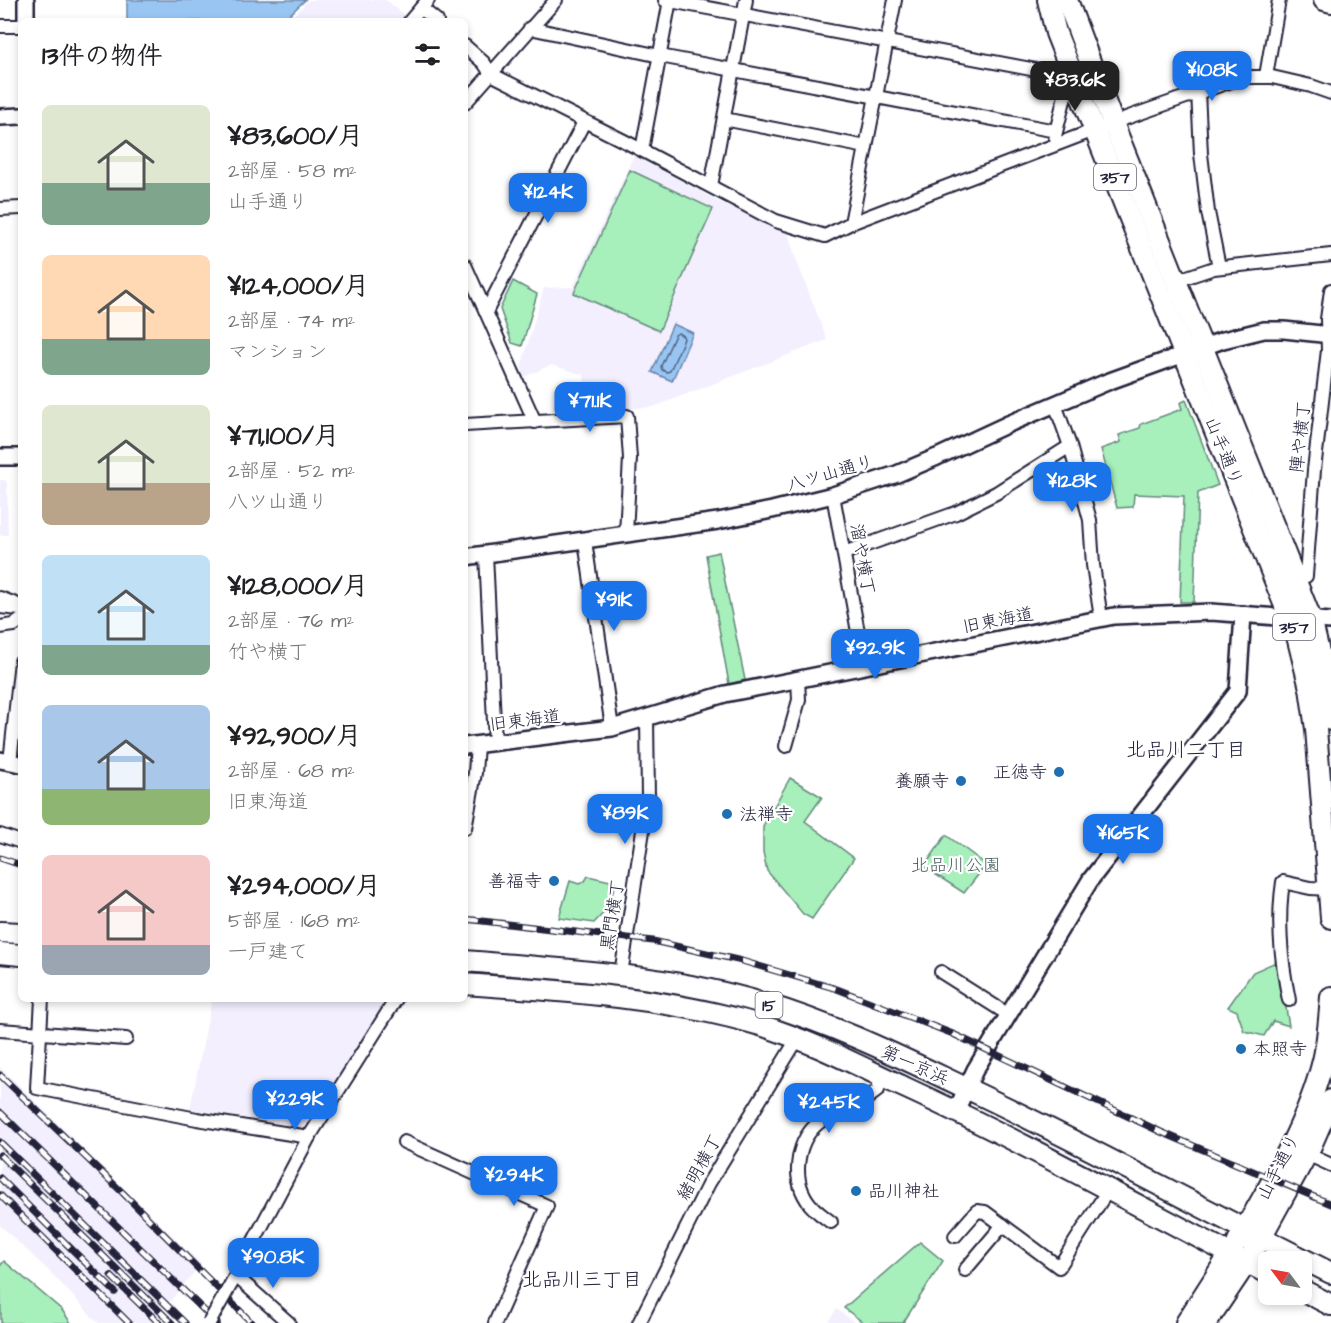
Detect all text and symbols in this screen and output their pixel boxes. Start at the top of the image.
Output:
text: 13件の物件 [42,38,163,74]
icon: filters [411,38,444,71]
pin: ¥108K [1170,51,1254,102]
text: ¥108K [1187,56,1237,84]
pin: ¥83.6K [1026,61,1124,112]
text: ¥83.6K [1044,66,1106,94]
text: ¥83,600/月 [228,118,364,154]
icon: home [90,129,162,201]
text: 2部屋 · 58 m² [228,157,356,185]
road number: 357 [1094,164,1136,190]
pin: ¥124K [506,173,590,224]
text: ¥124K [523,178,573,206]
text: 山手通り [228,188,308,216]
text: ¥124,000/月 [228,268,369,304]
icon: home [90,279,162,351]
text: 2部屋 · 74 m² [228,307,355,335]
text: マンション [228,338,327,366]
pin: ¥71.1K [541,382,639,433]
text: ¥71.1K [568,387,612,415]
street label: 陣や横丁 [1284,400,1317,474]
street label: 山手通り [1198,413,1249,489]
text: ¥71,100/月 [228,418,340,454]
icon: home [90,429,162,501]
street label: 八ツ山通り [783,449,877,498]
text: 2部屋 · 52 m² [228,457,355,485]
pin: ¥128K [1030,462,1114,513]
text: ¥128K [1047,467,1097,495]
text: 八ツ山通り [228,488,328,516]
street label: 溜や横丁 [844,521,881,597]
text: ¥128,000/月 [228,568,369,604]
icon: home [90,579,162,651]
pin: ¥91K [578,581,650,632]
text: ¥91K [596,586,632,614]
street label: 旧東海道 [960,601,1036,640]
text: 2部屋 · 76 m² [228,607,354,635]
road number: 357 [1273,614,1315,640]
pin: ¥92.9K [826,629,924,680]
text: ¥92.9K [845,634,905,662]
text: 竹や横丁 [228,638,308,666]
street label: 旧東海道 [488,704,562,737]
text: ¥92,900/月 [228,718,362,754]
icon: home [90,729,162,801]
district label: 北品川二丁目 [1126,736,1246,764]
text: 2部屋 · 68 m² [228,757,355,785]
place label: 正徳寺 [993,760,1047,785]
marker: 正徳寺 [1052,765,1066,779]
place label: 養願寺 [895,769,949,794]
marker: 養願寺 [954,774,968,788]
text: 旧東海道 [228,788,308,816]
pin: ¥89K [589,794,661,845]
text: ¥89K [601,799,649,827]
place label: 法禅寺 [739,802,793,827]
marker: 法禅寺 [720,807,734,821]
pin: ¥165K [1081,814,1165,865]
text: ¥165K [1097,819,1149,847]
park label: 北品川公園 [911,853,1001,878]
text: ¥294,000/月 [228,868,381,904]
place label: 善福寺 [488,869,542,894]
marker: 善福寺 [547,874,561,888]
street label: 黒門横丁 [595,878,630,953]
icon: home [90,879,162,951]
text: 5部屋 · 168 m² [228,907,360,935]
text: 一戸建て [228,938,308,966]
road number: 15 [756,992,782,1018]
place label: 本照寺 [1253,1037,1307,1062]
street label: 第一京浜 [877,1039,953,1092]
marker: 本照寺 [1234,1042,1248,1056]
pin: ¥229K [253,1080,337,1131]
pin: ¥245K [787,1083,871,1134]
text: ¥229K [266,1085,324,1113]
text: ¥245K [798,1088,860,1116]
street label: 山手通り [1251,1129,1306,1205]
street label: 緒明横丁 [671,1130,728,1205]
pin: ¥294K [472,1156,556,1207]
text: ¥294K [484,1161,544,1189]
place label: 品川神社 [868,1179,940,1204]
marker: 品川神社 [849,1184,863,1198]
pin: ¥90.8K [224,1238,322,1289]
text: ¥90.8K [242,1243,304,1271]
north arrow [1258,1251,1312,1305]
map controls [1258,1251,1312,1305]
district label: 北品川三丁目 [522,1266,642,1294]

